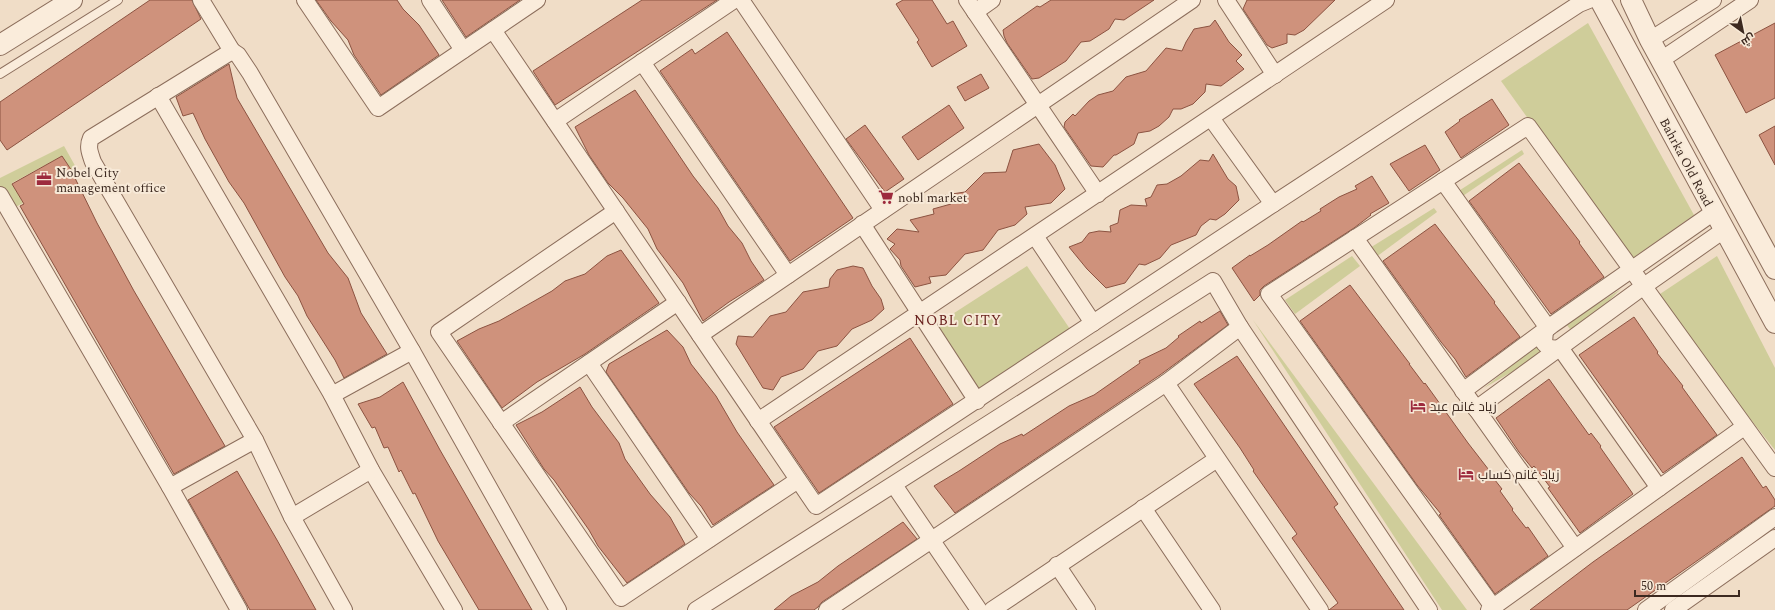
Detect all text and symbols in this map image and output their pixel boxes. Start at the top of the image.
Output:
north arrow [1723,12,1763,52]
text: ش [1738,29,1759,51]
street label: Bahrka Old Road [1654,114,1718,211]
place label: Nobel City management office [56,163,166,198]
office icon: Nobel City management office [35,170,53,188]
supermarket icon: nobl market [877,188,895,206]
place label: nobl market [898,188,968,208]
district label: NOBL CITY [914,310,1002,331]
hotel icon: زياد غانم عبد [1409,397,1427,415]
place label: زياد غانم عبد [1430,397,1497,417]
hotel icon: زياد غانم كساب [1457,465,1475,483]
place label: زياد غانم كساب [1478,465,1560,485]
scale bar [1635,572,1739,598]
text: 50 m [1641,577,1666,596]

